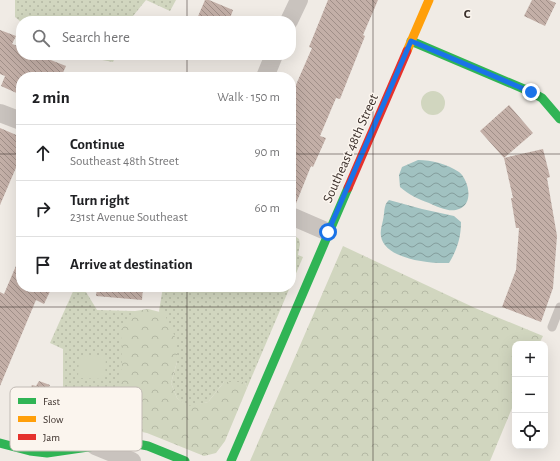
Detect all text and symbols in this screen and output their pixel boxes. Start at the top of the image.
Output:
text: C [464,8,471,21]
search box [16,16,296,60]
icon: search [30,27,52,49]
text: Search here [62,30,130,45]
route end [522,83,540,101]
text: 2 min [32,89,70,106]
text: Walk · 150 m [217,91,280,104]
street label: Southeast 48th Street [321,91,381,205]
text: Continue [70,137,125,152]
icon: ahead [32,142,54,164]
text: 90 m [254,146,280,159]
text: Southeast 48th Street [70,155,179,168]
text: Turn right [70,193,129,208]
icon: right [32,198,54,220]
text: 60 m [254,202,280,215]
text: 231st Avenue Southeast [70,211,188,224]
route start [319,223,337,241]
icon: arrive [32,254,54,276]
text: Arrive at destination [70,257,193,272]
map controls [512,341,548,449]
button: + [512,341,548,377]
button: − [512,377,548,413]
legend [10,387,142,451]
text: Fast [43,396,61,407]
button: locate [512,413,548,449]
text: Slow [43,414,64,425]
text: Jam [43,432,60,443]

